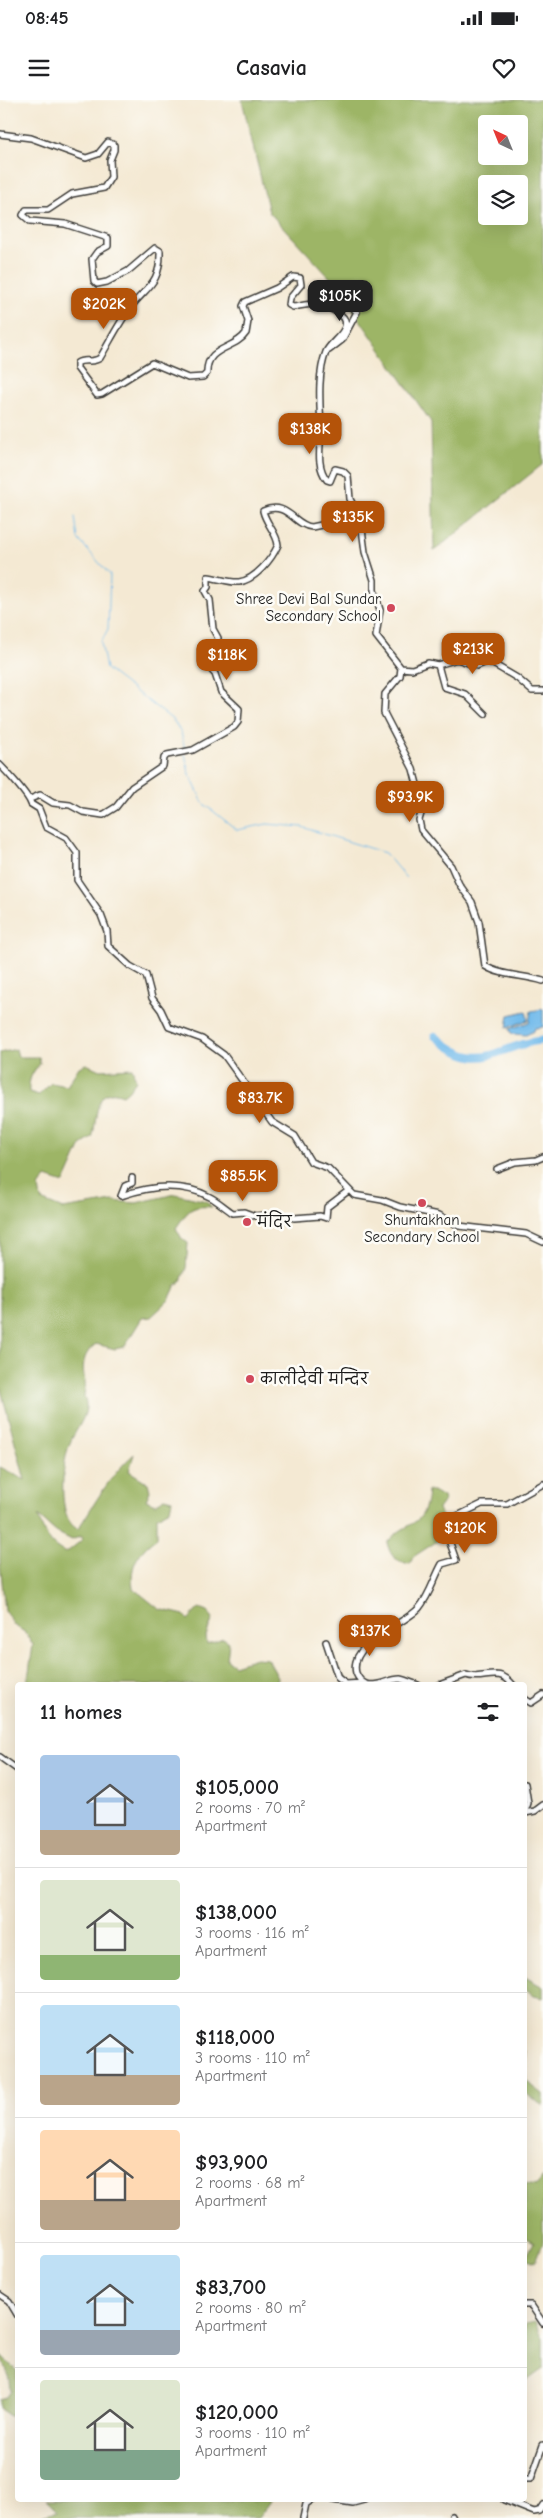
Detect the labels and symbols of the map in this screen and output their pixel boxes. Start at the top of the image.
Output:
north arrow [478,115,528,165]
pin: $105K [305,280,375,322]
pin: $202K [69,288,139,330]
pin: $138K [275,412,345,455]
pin: $135K [318,500,388,543]
place label: Shree Devi Bal Sundar Secondary School [236,590,381,625]
marker: Shree Devi Bal Sundar Secondary School [385,602,397,614]
pin: $213K [438,632,508,675]
pin: $118K [192,638,262,681]
pin: $93.9K [369,780,451,823]
pin: $83.7K [219,1082,301,1124]
pin: $85.5K [202,1160,284,1202]
marker: Shuntakhan Secondary School [416,1197,428,1209]
place label: मंदिर [256,1210,292,1231]
place label: Shuntakhan Secondary School [364,1211,480,1246]
marker: मंदिर [241,1216,253,1228]
place label: कालीदेवी मन्दिर [260,1365,369,1388]
marker: कालीदेवी मन्दिर [244,1373,256,1385]
pin: $120K [430,1512,500,1554]
pin: $137K [335,1614,405,1657]

